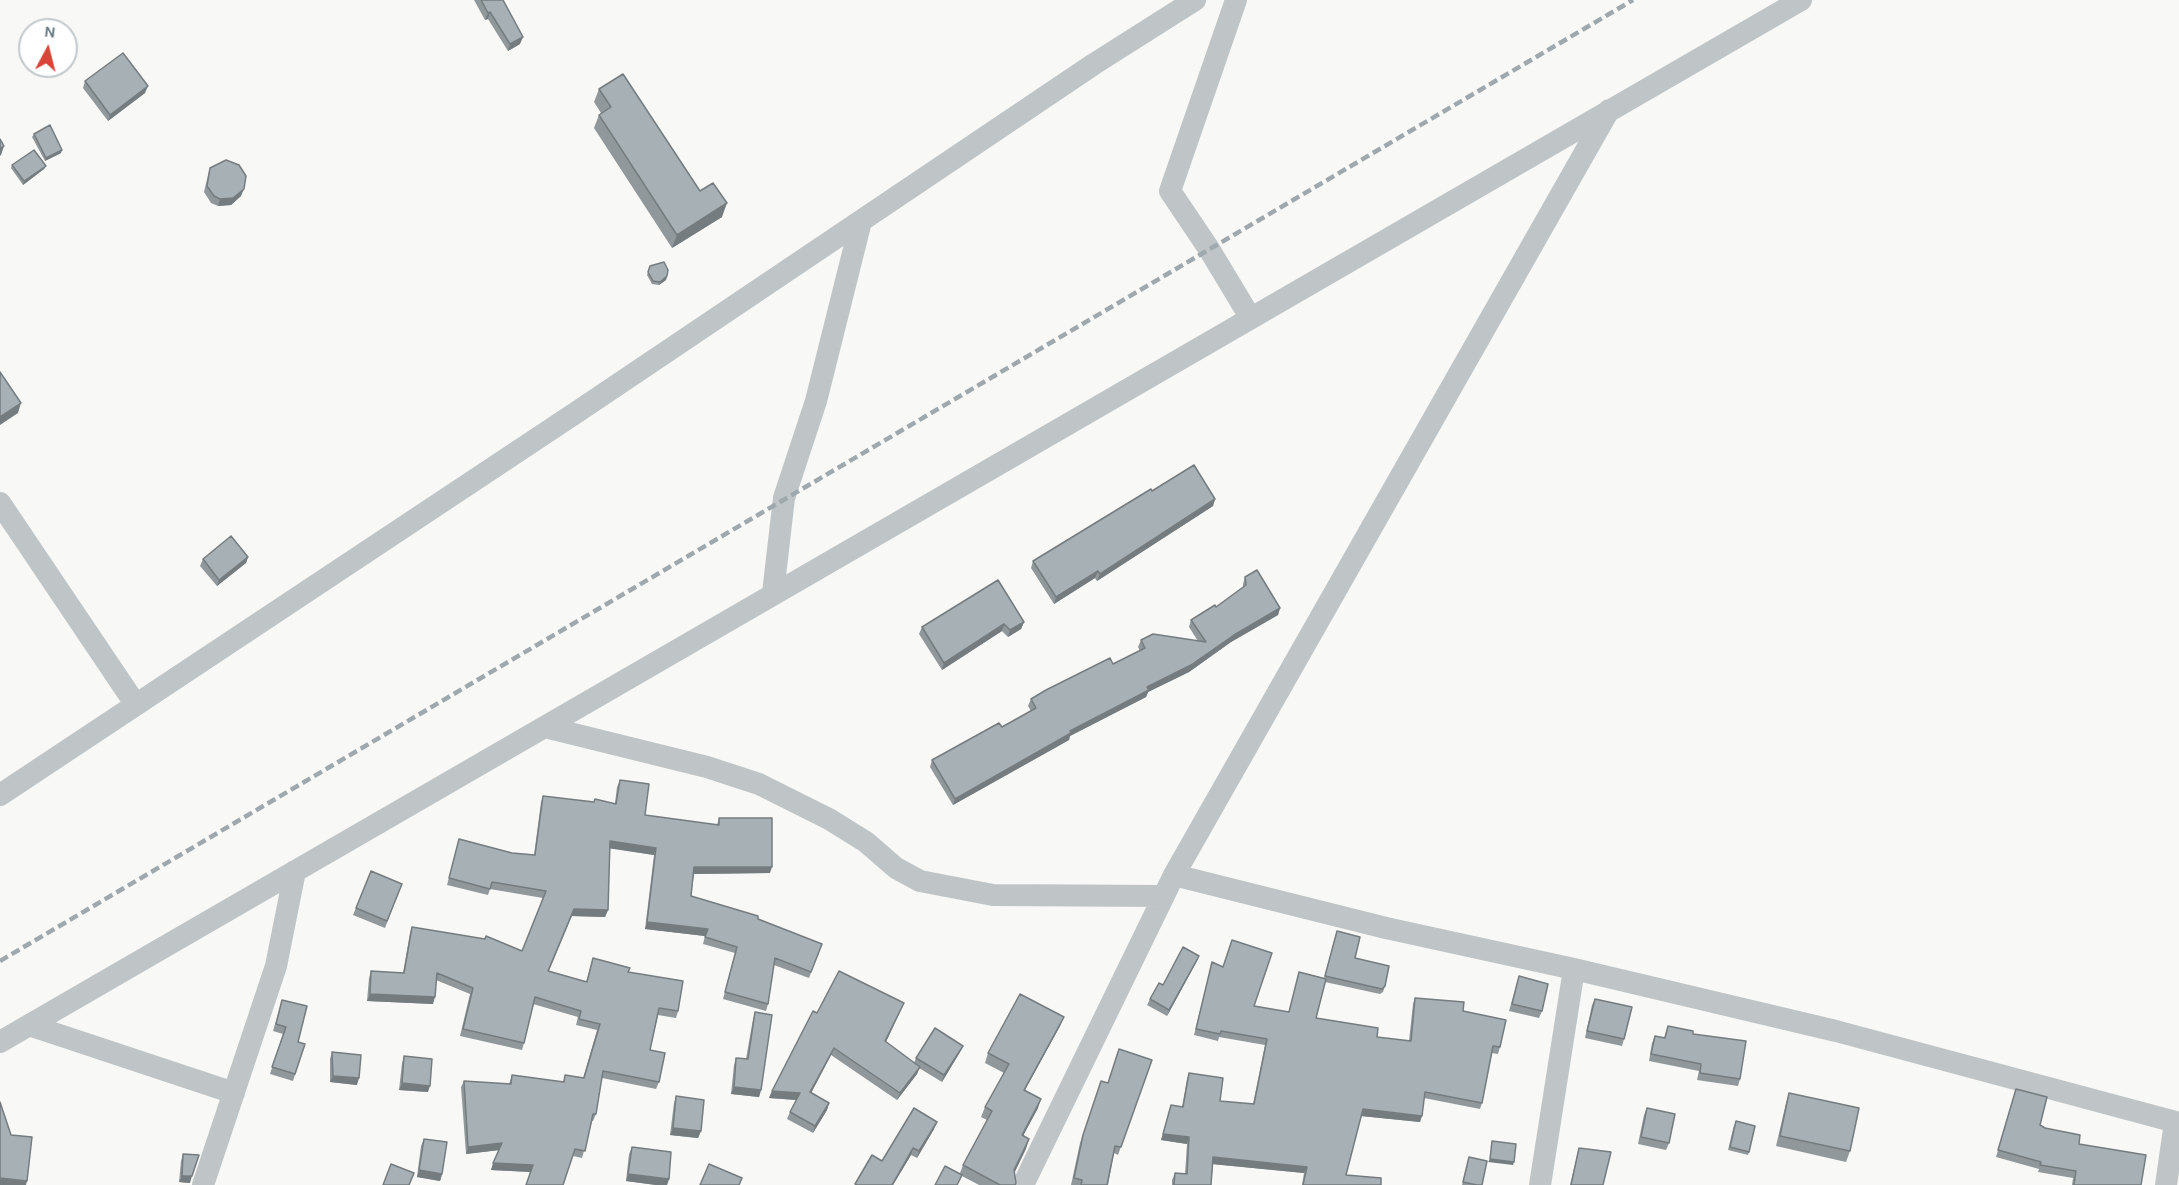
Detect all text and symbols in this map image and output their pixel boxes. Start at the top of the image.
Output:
north arrow [18,18,78,78]
text: N [43,21,57,42]

